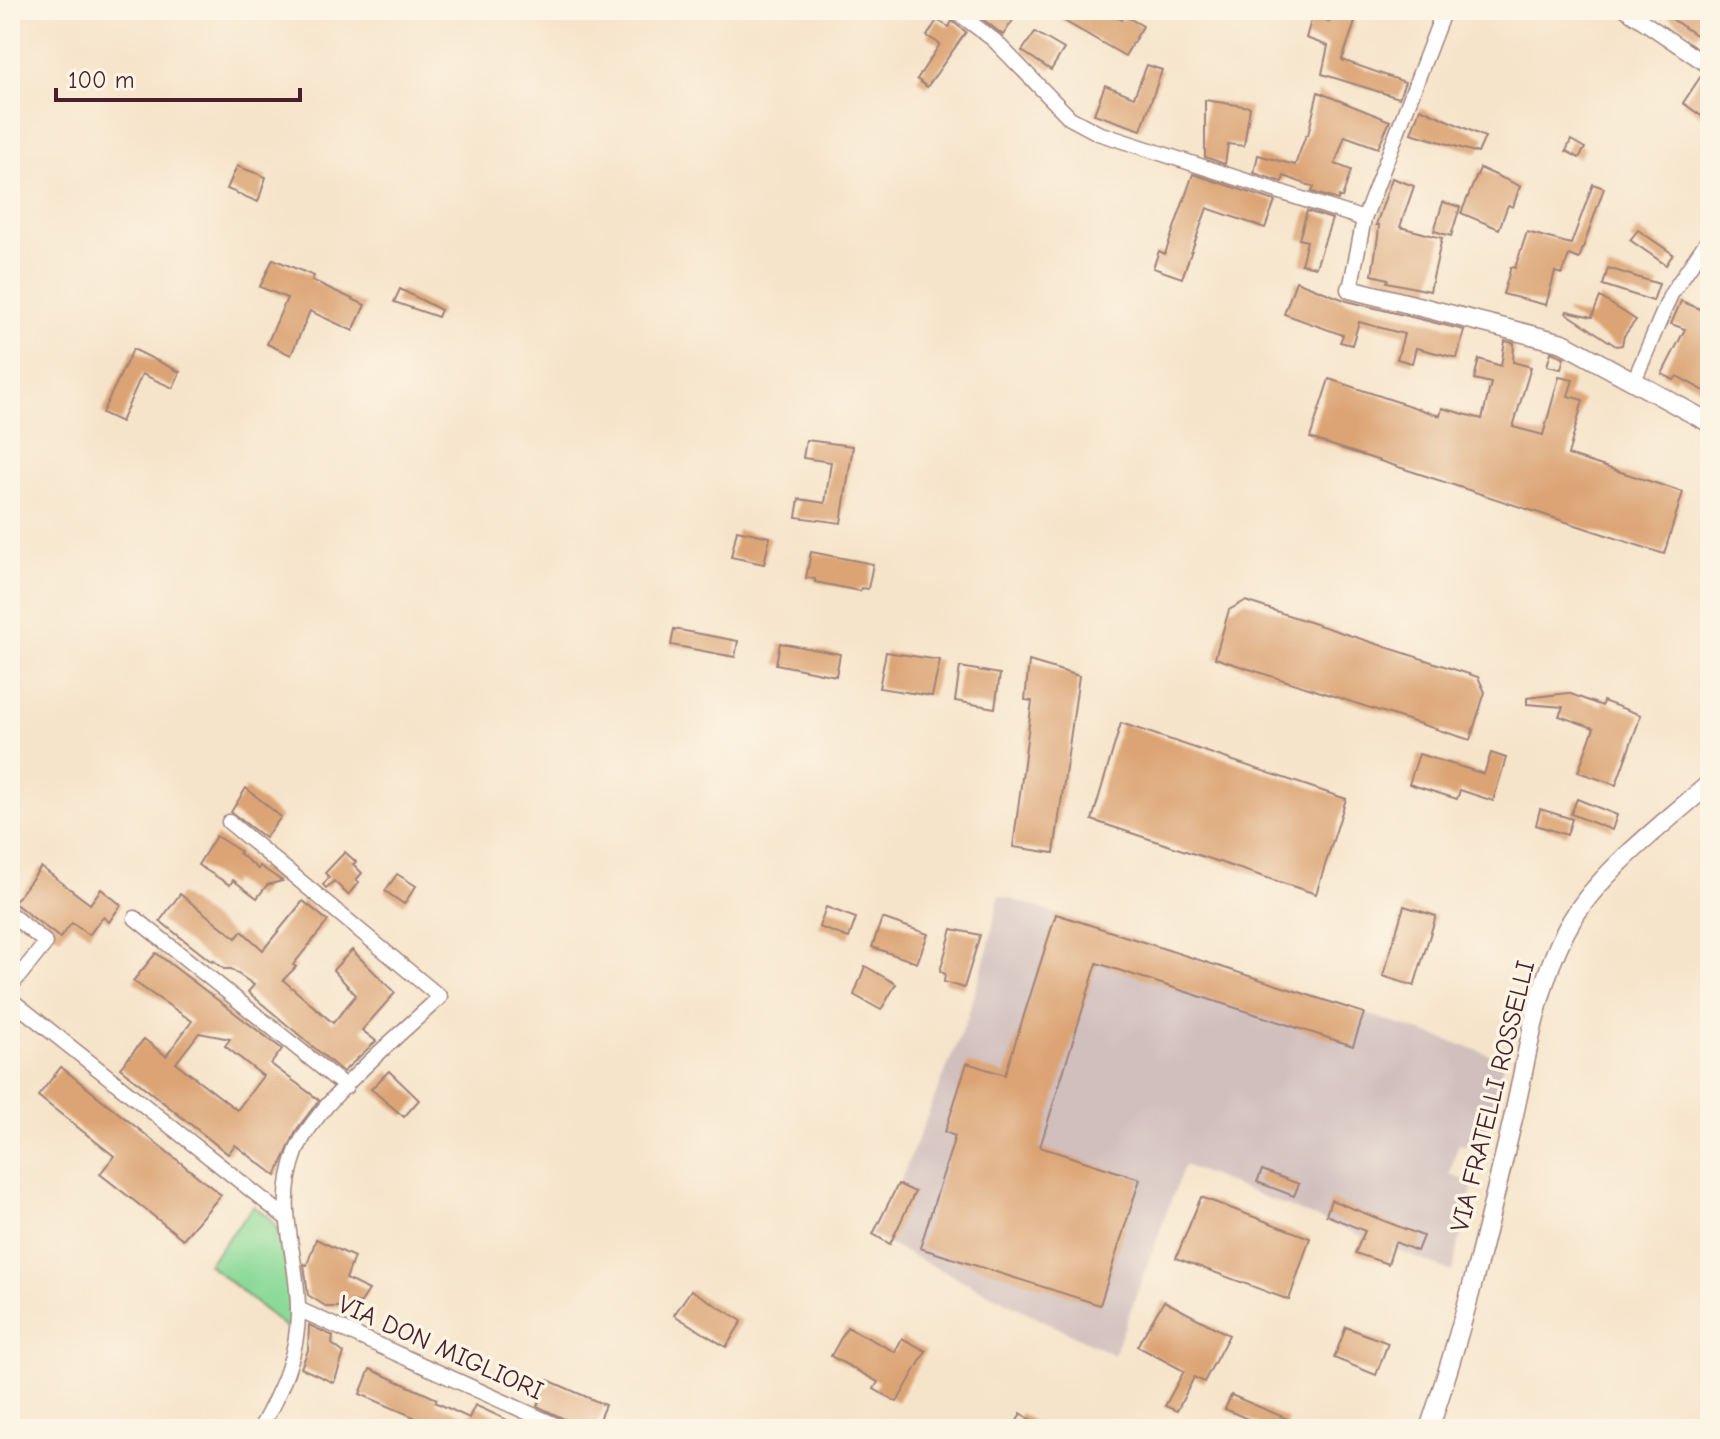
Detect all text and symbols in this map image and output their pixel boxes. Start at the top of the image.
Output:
scale bar [56,52,300,102]
text: 100 m [68,66,135,94]
street label: VIA FRATELLI ROSSELLI [1445,957,1541,1235]
street label: VIA DON MIGLIORI [333,1289,548,1407]

